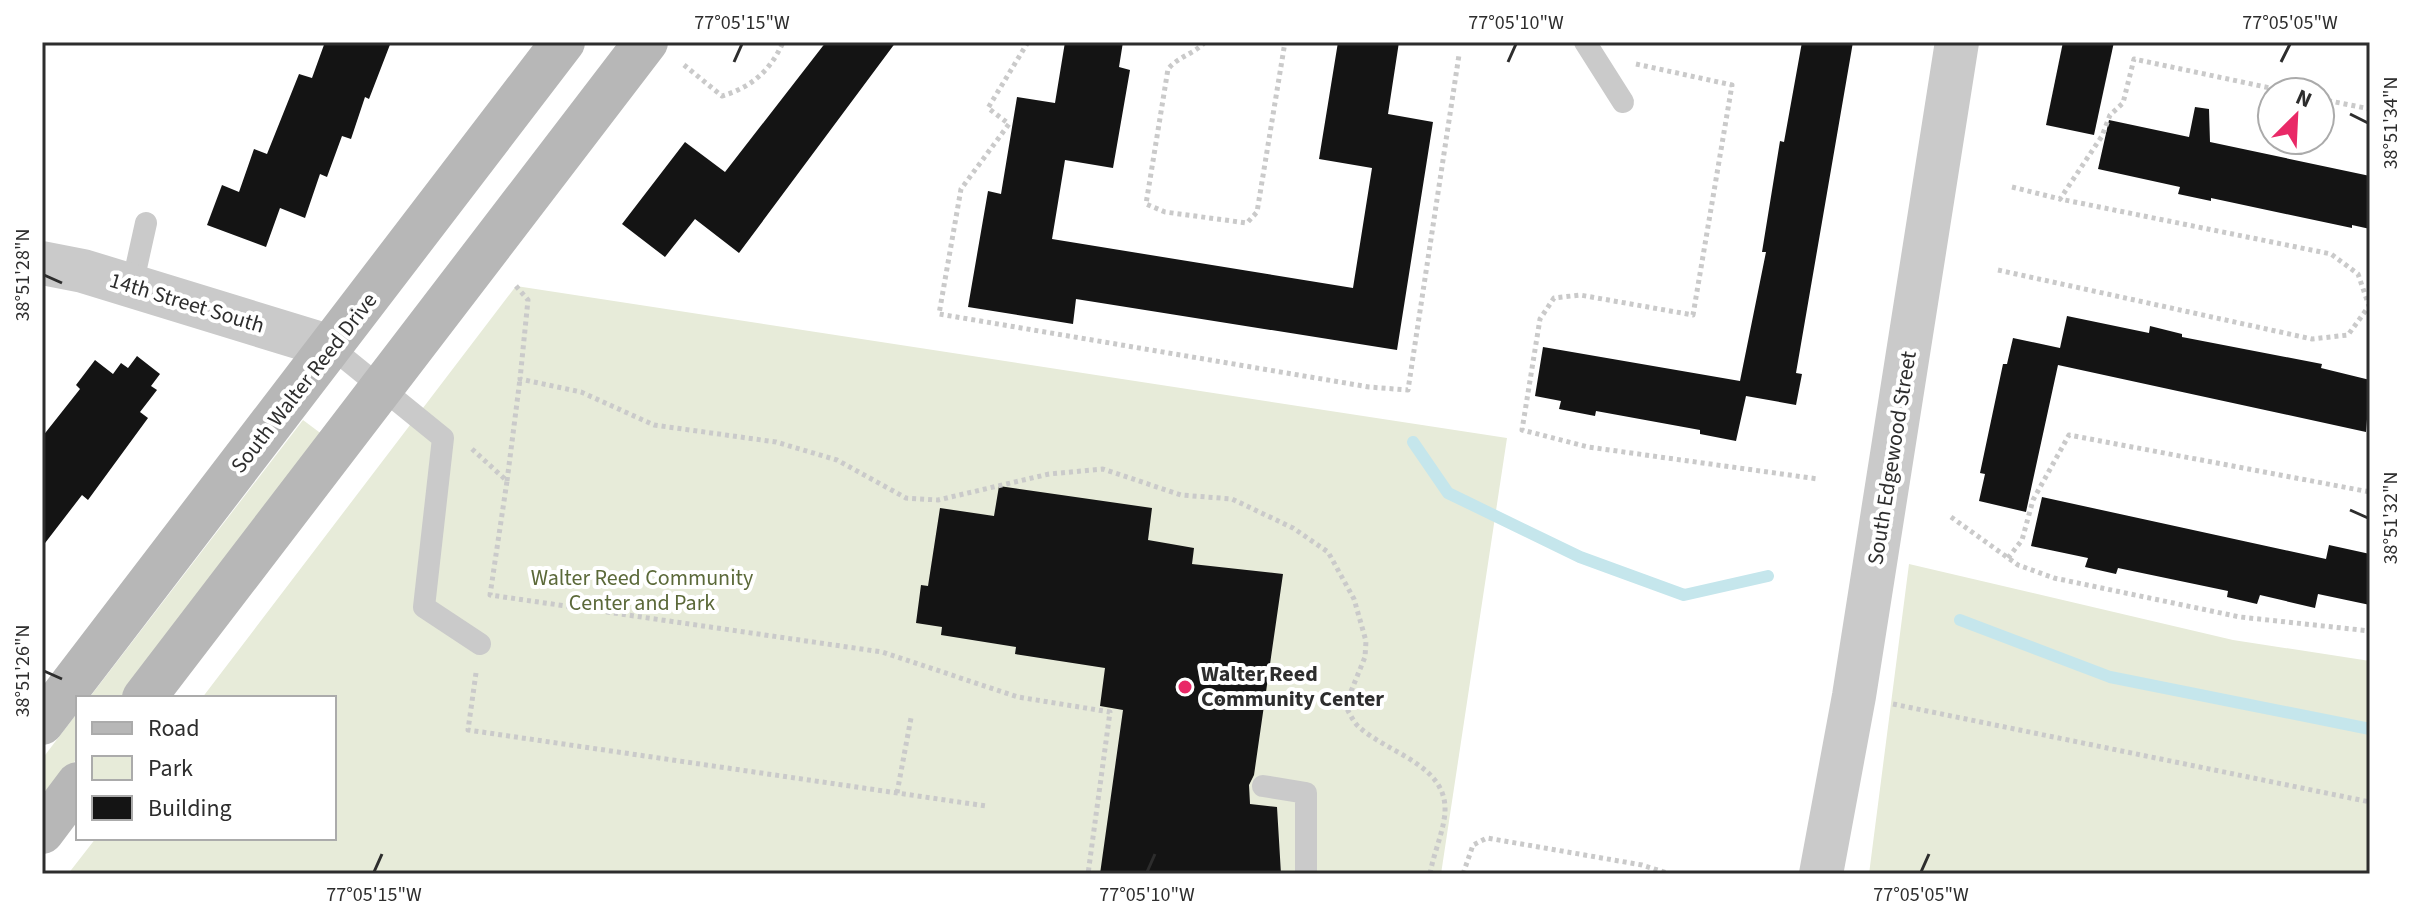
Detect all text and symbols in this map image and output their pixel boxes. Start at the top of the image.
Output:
text: 77°05'15"W [694,9,790,37]
text: 77°05'10"W [1468,9,1564,37]
text: 77°05'05"W [2242,9,2338,37]
north arrow [2256,76,2336,156]
text: 38°51'34"N [2377,77,2405,169]
text: N [2291,81,2317,116]
text: 38°51'28"N [9,229,37,321]
street label: 14th Street South [106,264,268,342]
street label: South Walter Reed Drive [223,286,385,480]
street label: South Edgewood Street [1859,348,1925,567]
text: 38°51'32"N [2377,472,2405,564]
park label: Walter Reed Community Center and Park [531,562,754,619]
text: 38°51'26"N [9,625,37,717]
place label: Walter Reed Community Center [1201,658,1384,715]
marker: Walter Reed Community Center [1176,678,1194,696]
legend [76,696,336,840]
text: Road [148,711,200,746]
text: Park [148,751,193,786]
text: Building [148,791,232,826]
text: 77°05'15"W [326,881,422,909]
text: 77°05'10"W [1099,881,1195,909]
text: 77°05'05"W [1873,881,1969,909]

